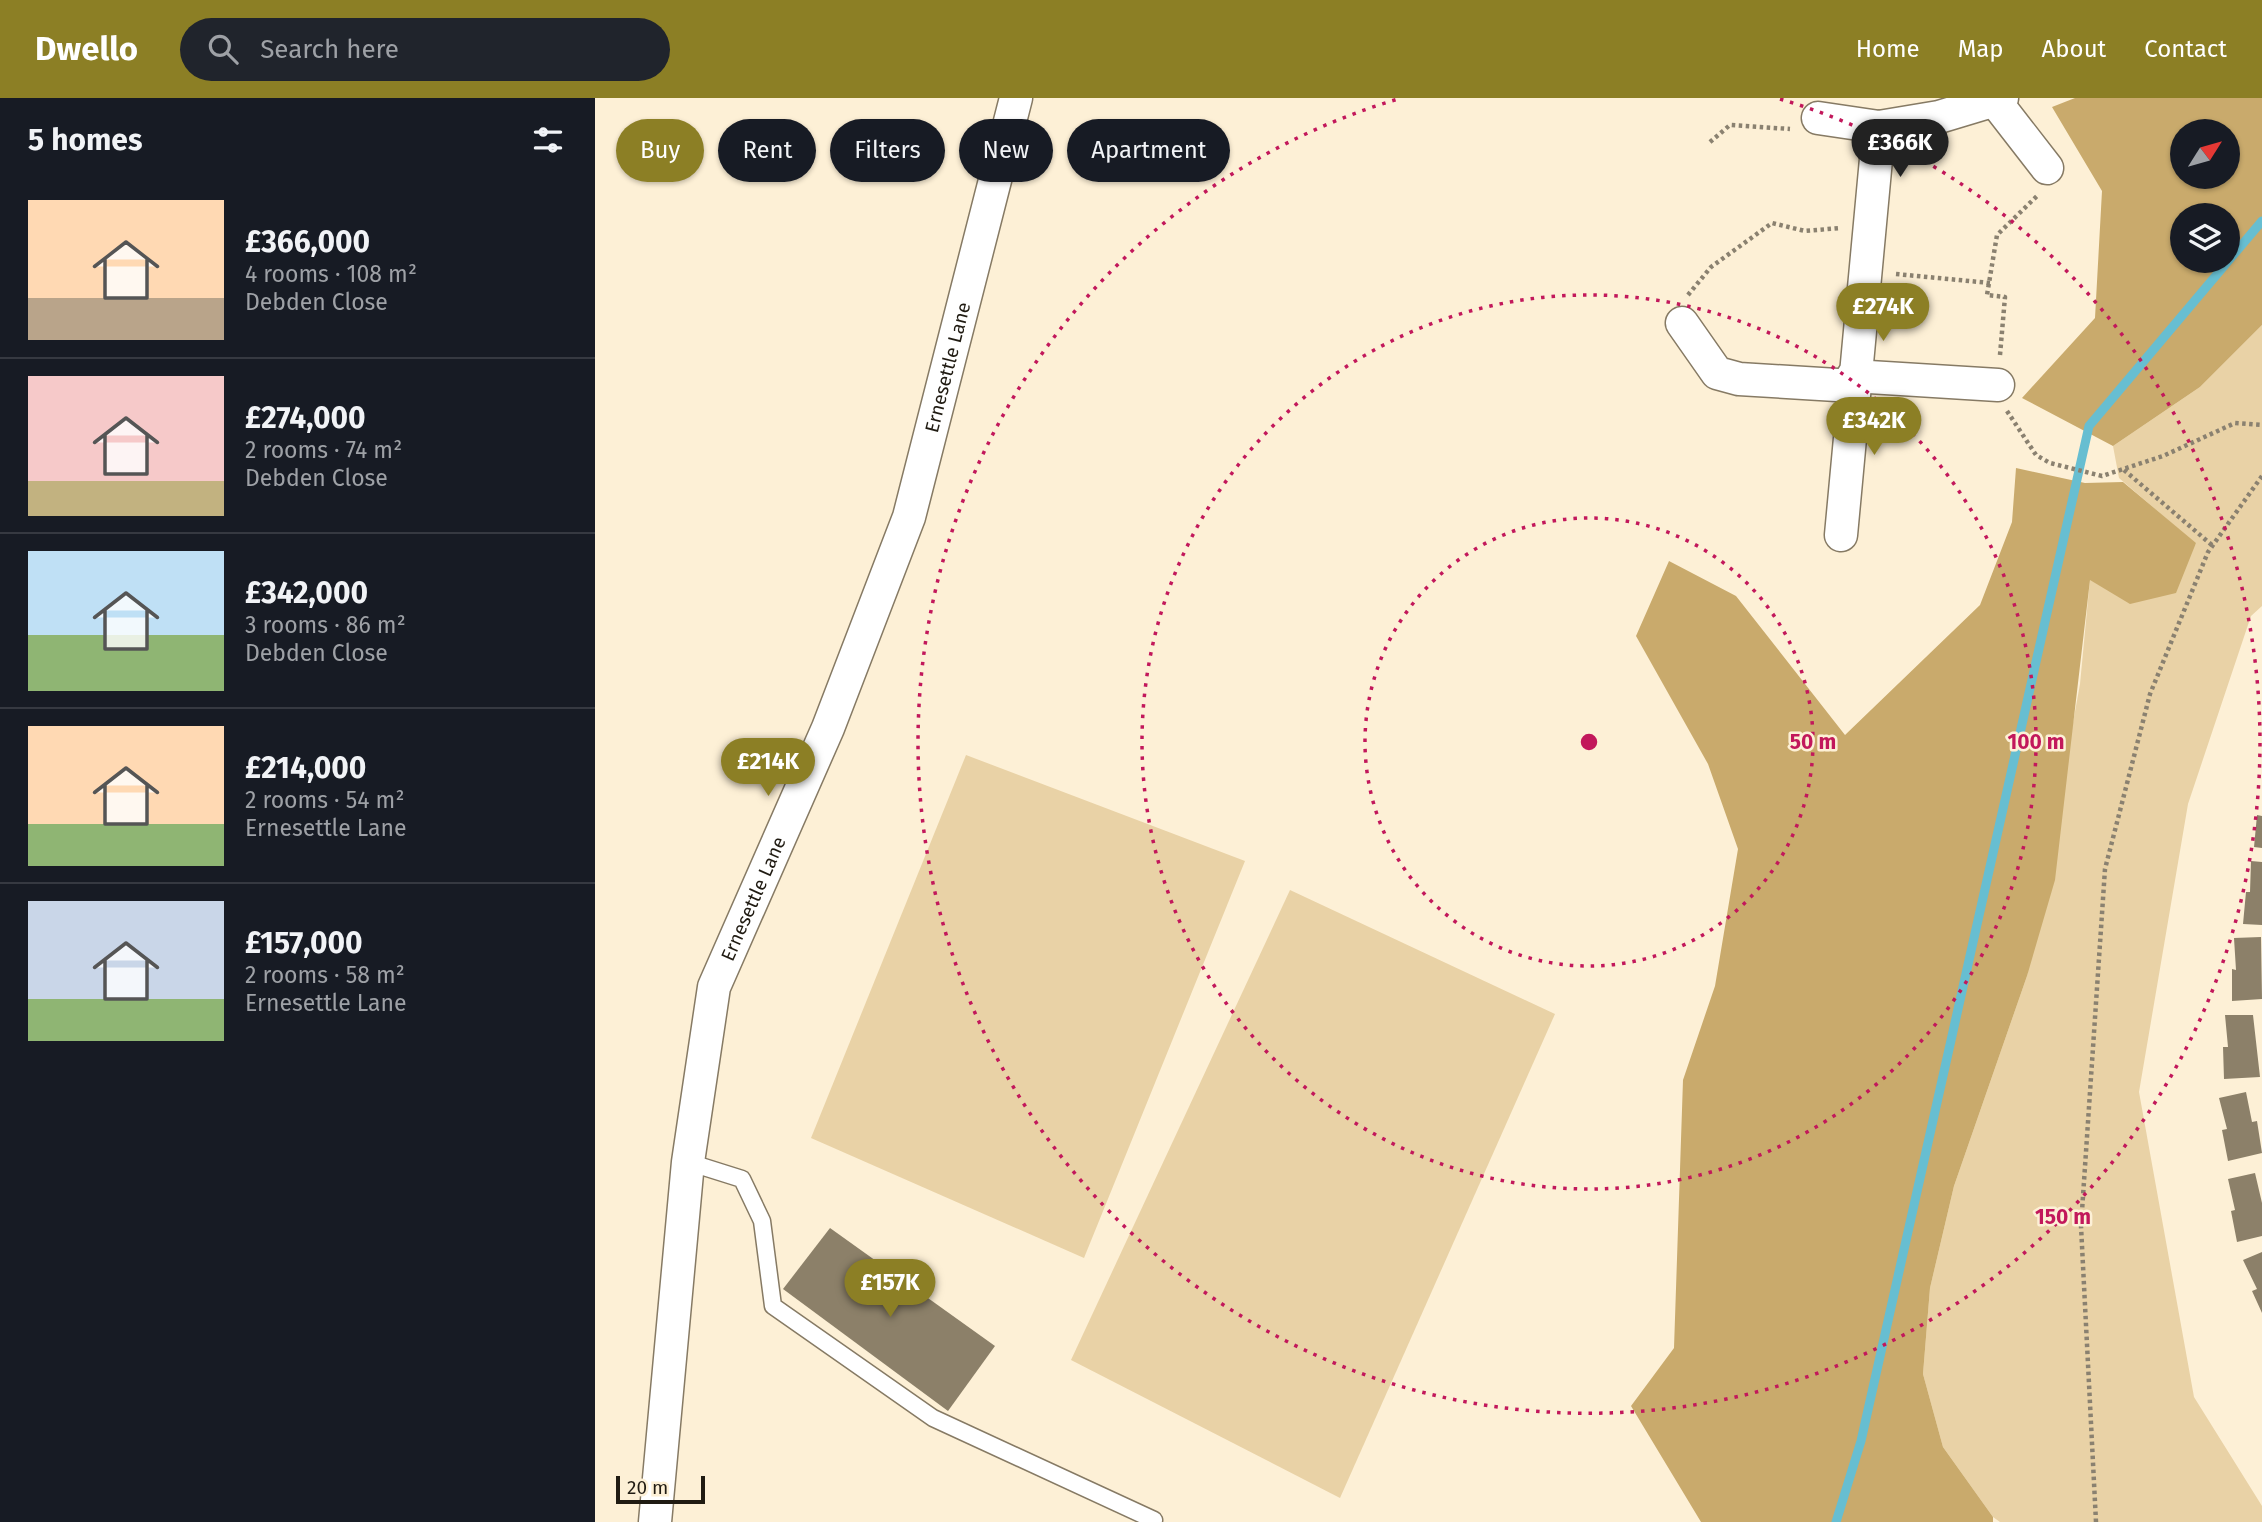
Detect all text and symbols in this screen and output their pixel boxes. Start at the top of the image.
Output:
search box [180,18,670,81]
text: Dwello [35,29,138,69]
icon: search [204,30,242,68]
text: Search here [260,34,399,65]
text: Home [1856,35,1920,63]
text: Map [1958,35,2004,63]
text: About [2042,35,2106,63]
text: Contact [2144,35,2227,63]
chip: Buy [616,119,704,182]
chip: Rent [718,119,816,182]
chip: Filters [830,119,945,182]
chip: New [959,119,1053,182]
chip: Apartment [1067,119,1230,182]
north arrow [2170,119,2240,189]
map controls [2170,119,2240,273]
pin: £366K [1851,120,1949,179]
icon: filters [529,121,567,159]
text: 5 homes [28,122,142,158]
text: £366K [1868,128,1932,156]
button: layers [2170,203,2240,273]
text: £366,000 [245,224,370,260]
icon: home [84,228,168,312]
text: 4 rooms · 108 m² [245,260,417,288]
pin: £274K [1834,284,1932,343]
text: Debden Close [245,288,388,316]
text: £274K [1852,292,1914,320]
street label: Ernesettle Lane [920,300,975,435]
pin: £342K [1825,398,1923,457]
text: £274,000 [245,400,366,436]
icon: home [84,404,168,488]
text: £342K [1842,406,1906,434]
text: 2 rooms · 74 m² [245,436,402,464]
text: Debden Close [245,464,388,492]
text: £342,000 [245,575,368,611]
icon: home [84,579,168,663]
text: 3 rooms · 86 m² [245,611,406,639]
text: Debden Close [245,639,388,667]
text: 50 m [1790,729,1836,755]
text: 100 m [2007,729,2065,755]
centre of rings [1577,730,1601,754]
pin: £214K [719,738,817,798]
text: £214K [737,747,799,775]
text: £214,000 [245,750,366,786]
icon: home [84,754,168,838]
text: 2 rooms · 54 m² [245,786,404,814]
text: Ernesettle Lane [245,814,407,842]
street label: Ernesettle Lane [715,833,790,964]
text: £157,000 [245,925,363,961]
icon: home [84,929,168,1013]
text: 2 rooms · 58 m² [245,961,405,989]
text: Ernesettle Lane [245,989,407,1017]
text: 150 m [2035,1204,2091,1230]
pin: £157K [841,1260,939,1319]
text: £157K [860,1268,920,1296]
scale bar [616,1473,705,1505]
text: 20 m [627,1476,668,1499]

